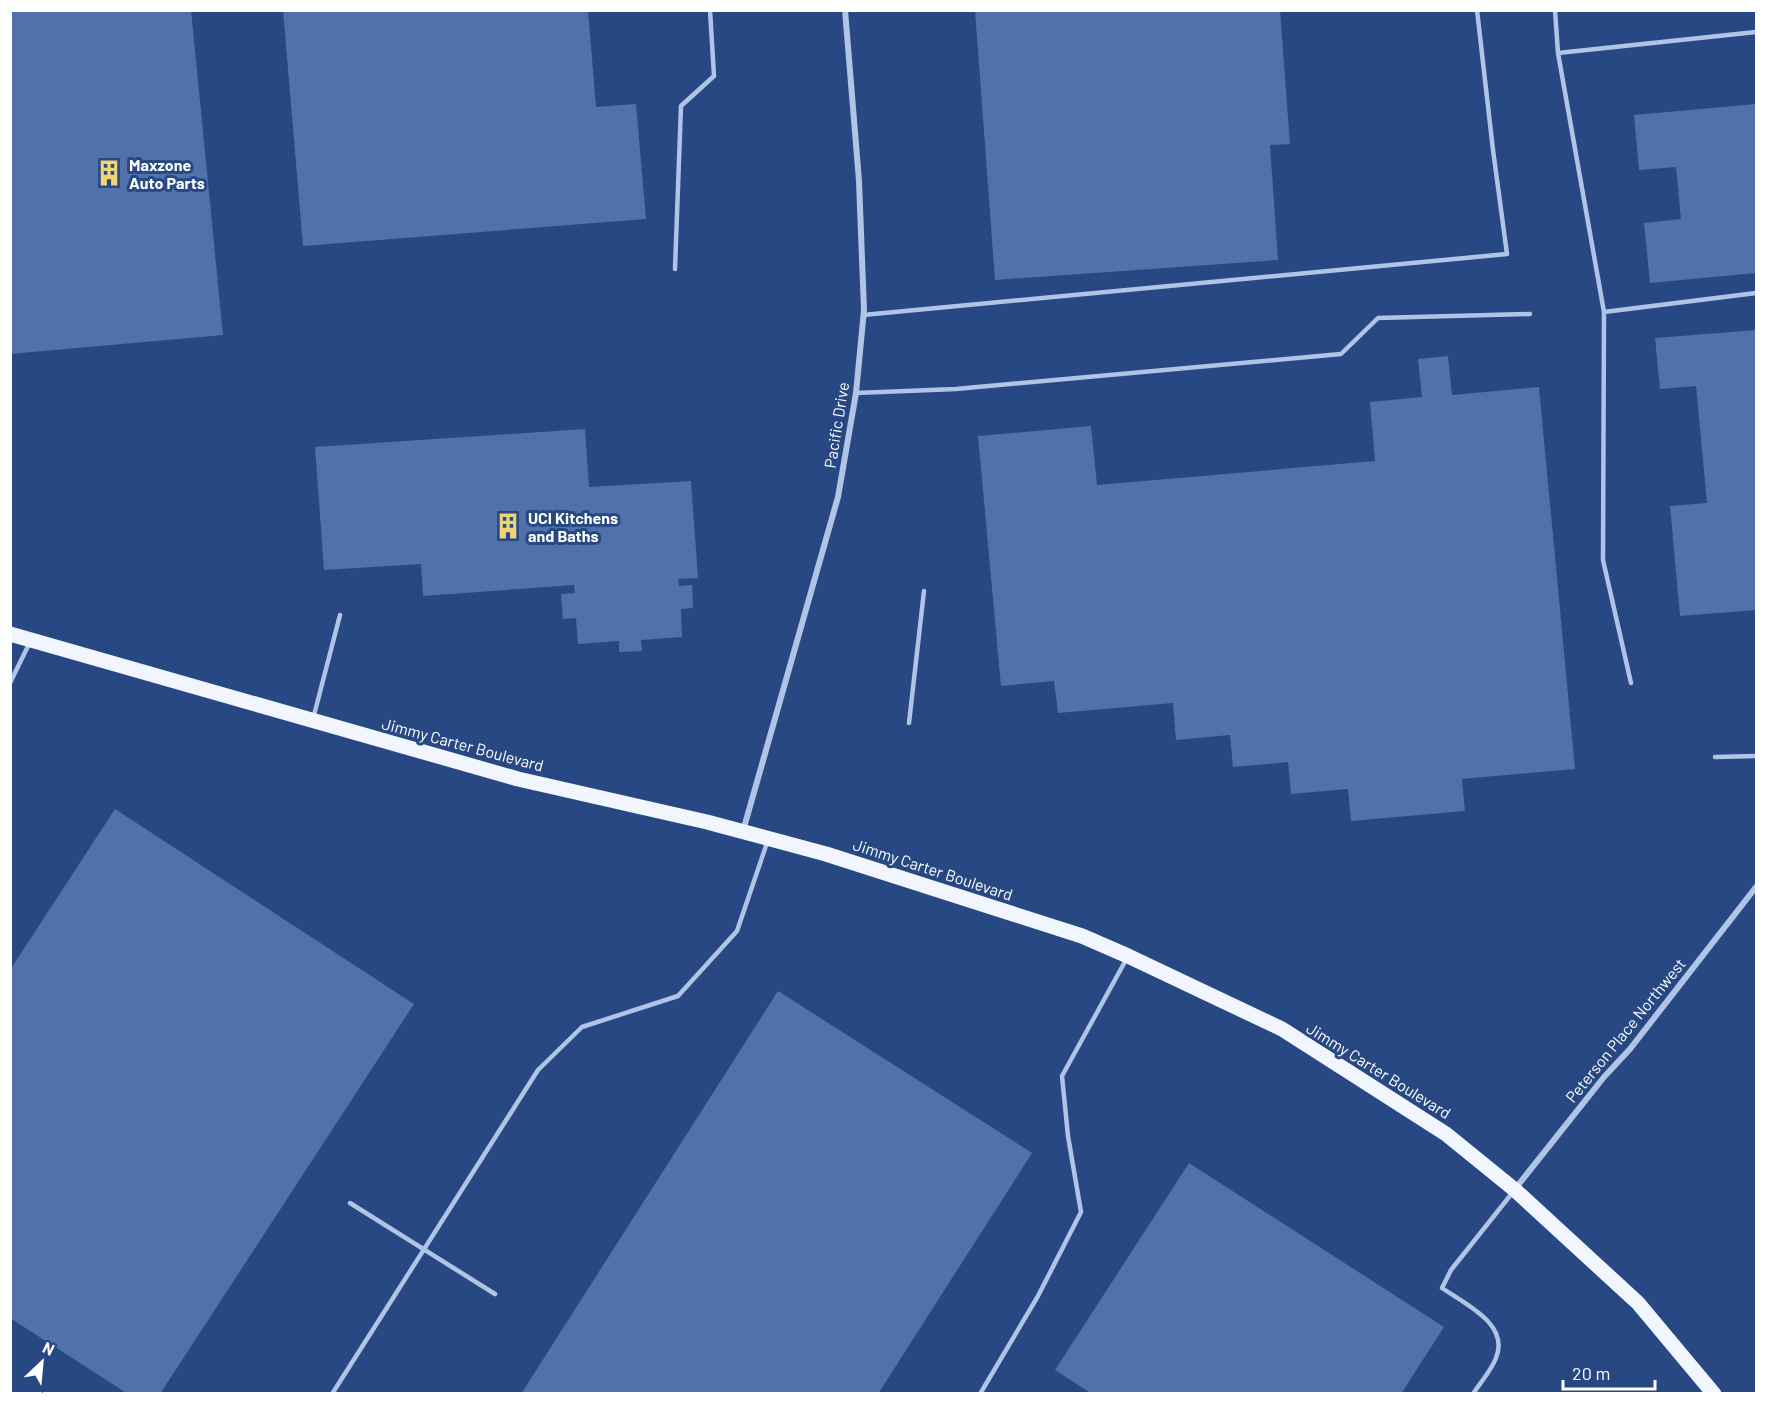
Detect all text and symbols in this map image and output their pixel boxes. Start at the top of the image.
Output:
place label: Maxzone Auto Parts [129,155,205,192]
building icon: Maxzone Auto Parts [94,158,124,188]
street label: Pacific Drive [820,381,852,469]
place label: UCI Kitchens and Baths [528,508,618,545]
building icon: UCI Kitchens and Baths [493,511,523,541]
street label: Jimmy Carter Boulevard [380,713,546,775]
street label: Jimmy Carter Boulevard [851,834,1015,904]
street label: Peterson Place Northwest [1561,954,1689,1106]
street label: Jimmy Carter Boulevard [1303,1018,1455,1122]
north arrow [12,1332,72,1392]
text: N [40,1337,58,1359]
scale bar [1563,1353,1654,1391]
text: 20 m [1572,1362,1610,1384]

